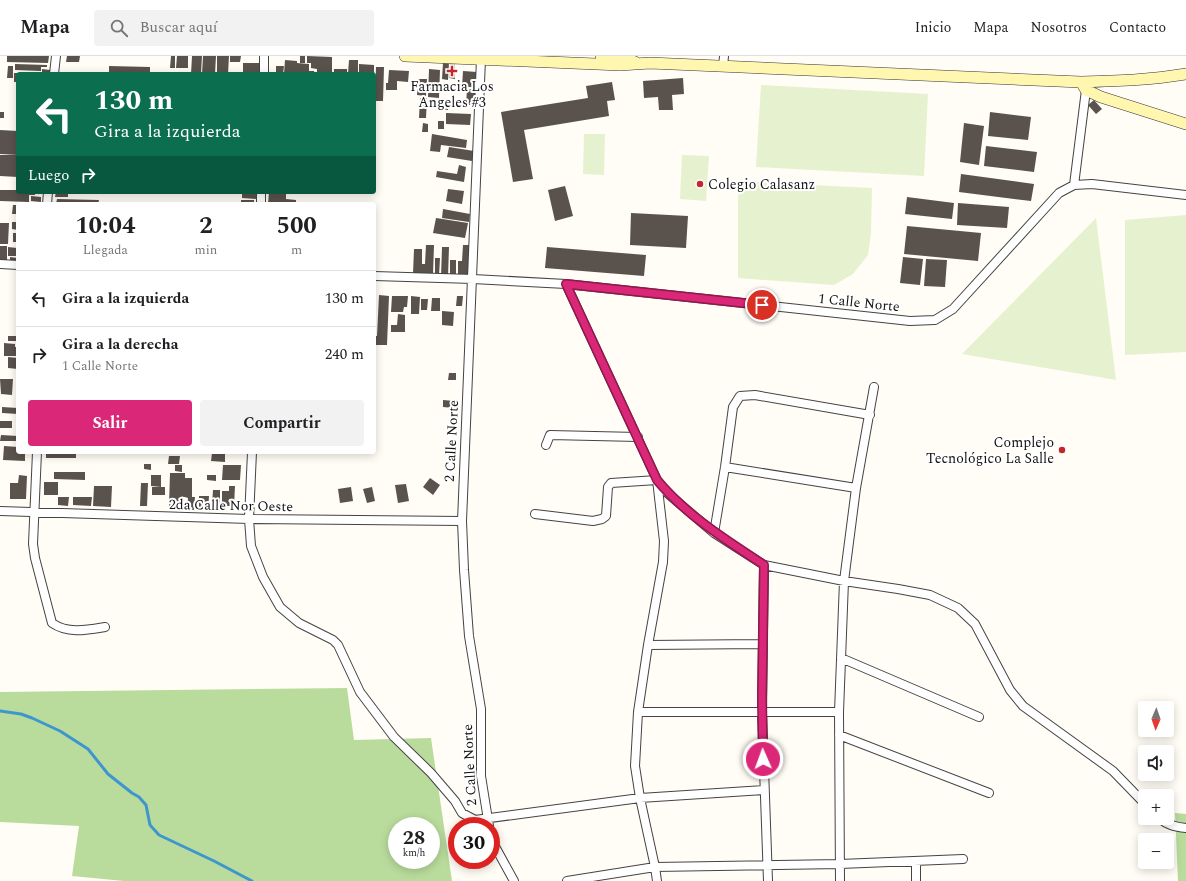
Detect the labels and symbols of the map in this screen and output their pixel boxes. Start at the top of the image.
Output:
marker: Farmacia Los Angeles #3 [447,66,457,76]
place label: Farmacia Los Angeles #3 [410,76,494,113]
place label: Colegio Calasanz [708,174,815,195]
marker: Colegio Calasanz [695,179,705,189]
pin [745,288,779,322]
street label: 1 Calle Norte [817,288,901,317]
street label: 2 Calle Norte [439,399,464,483]
place label: Complejo Tecnológico La Salle [926,432,1054,469]
marker: Complejo Tecnológico La Salle [1057,445,1067,455]
street label: 2da Calle Nor Oeste [169,494,293,517]
north arrow [1138,701,1174,737]
street label: 2 Calle Norte [457,723,482,806]
position arrow [742,738,784,780]
speed limit sign: 30 [448,817,500,869]

